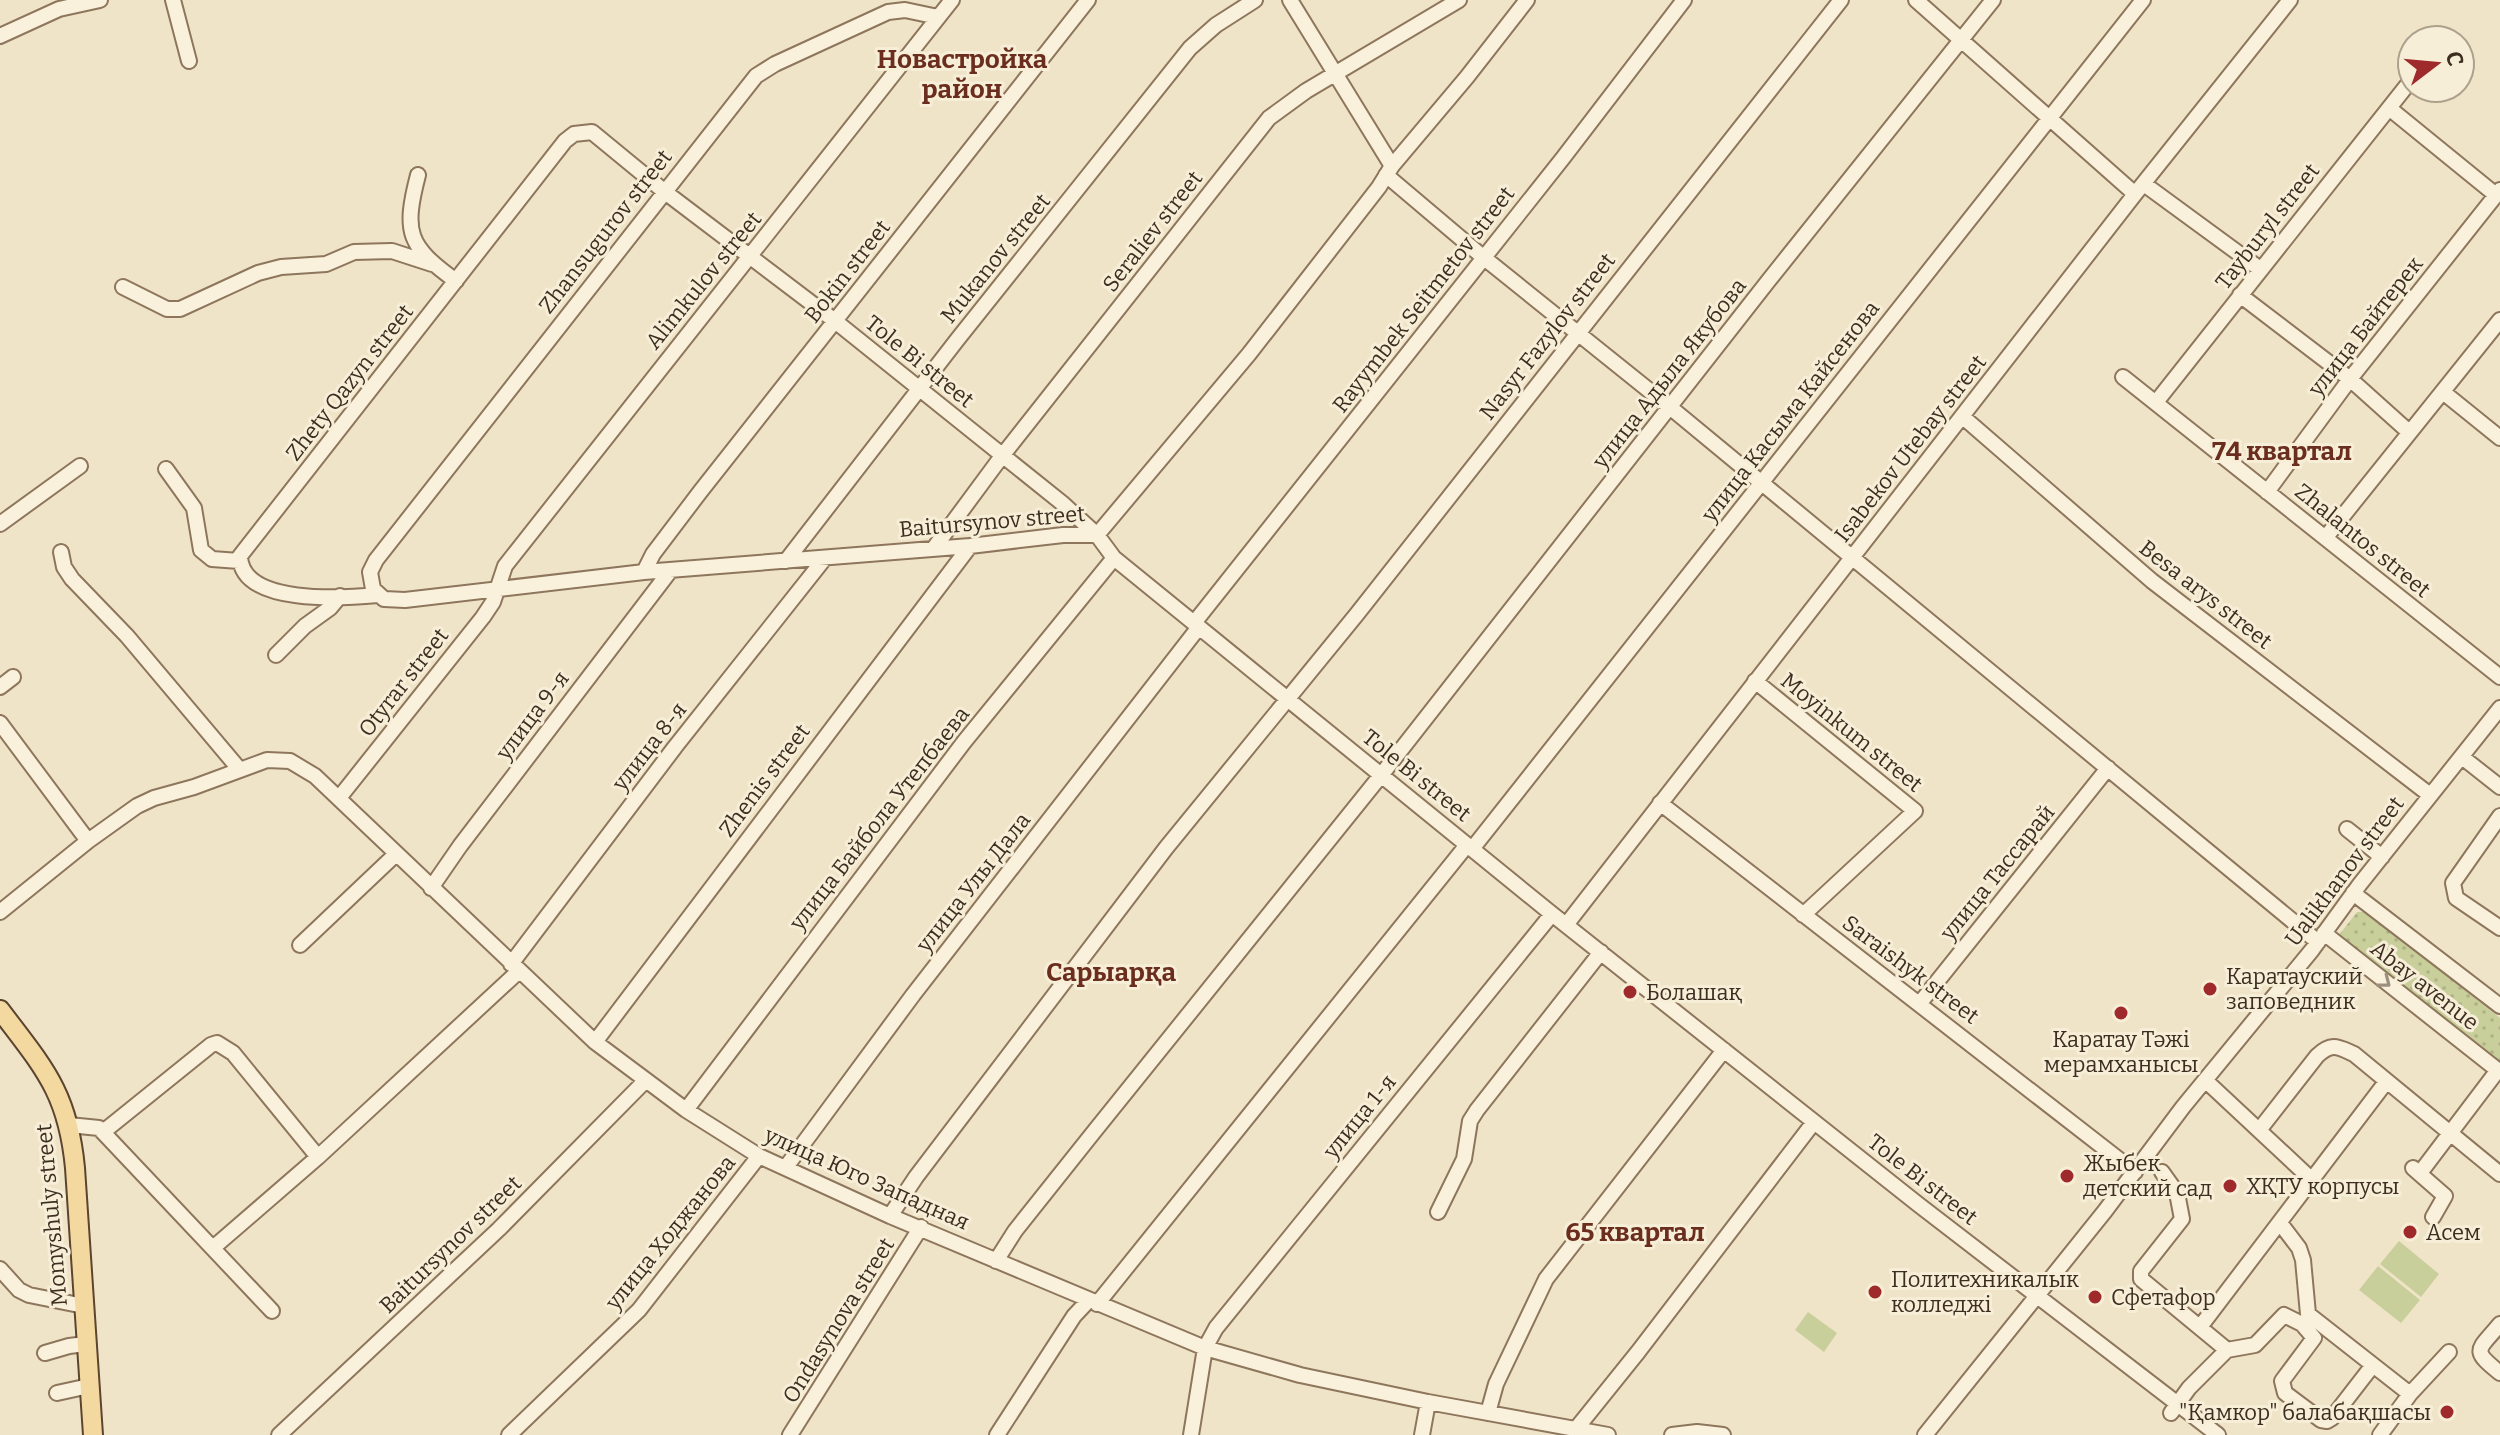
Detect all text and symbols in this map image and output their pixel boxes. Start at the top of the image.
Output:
north arrow [2396,24,2476,104]
district label: Новастройка район [877,44,1048,105]
text: С [2440,48,2470,69]
street label: Zhansugurov street [533,144,678,319]
street label: Tayburyl street [2210,158,2325,295]
street label: Seraliev street [1097,165,1208,297]
street label: Rayymbek Seitmetov street [1327,181,1520,418]
street label: Mukanov street [935,188,1056,329]
street label: Alimkulov street [640,206,767,355]
street label: Bokin street [799,214,896,328]
street label: Nasyr Fazylov street [1474,247,1621,425]
street label: улица Байтерек [2302,251,2428,402]
street label: улица Адыла Якубова [1586,273,1752,475]
street label: улица Касыма Кайсенова [1695,295,1885,528]
street label: Zhety Qazyn street [280,299,419,466]
street label: Tole Bi street [860,309,979,413]
street label: Isabekov Utebay street [1829,349,1992,547]
district label: 74 квартал [2212,436,2352,467]
street label: Zhalantos street [2290,478,2436,603]
street label: Baitursynov street [898,500,1086,543]
street label: Besa arys street [2134,534,2277,655]
street label: Otyrar street [353,623,454,742]
street label: улица 9-я [490,666,575,766]
street label: Moyinkum street [1775,667,1928,798]
street label: улица 8-я [606,697,692,797]
street label: улица Байбола Утепбаева [783,701,975,936]
street label: Zhenis street [713,718,816,842]
street label: Tole Bi street [1357,723,1476,827]
street label: Ualikhanov street [2279,791,2410,952]
street label: улица Тассарай [1934,799,2060,946]
street label: улица Улы Дала [910,807,1036,958]
street label: Saraishyk street [1837,909,1984,1030]
street label: Abay avenue [2365,935,2484,1036]
district label: Сарыарқа [1046,957,1176,988]
place label: Каратауский заповедник [2226,963,2363,1015]
one-way arrow [2376,972,2391,986]
place label: Болашақ [1646,979,1742,1006]
marker: Каратауский заповедник [2201,980,2219,998]
marker: Болашақ [1621,983,1639,1001]
marker: Каратау Тәжі мерамханысы [2112,1004,2130,1022]
place label: Каратау Тәжі мерамханысы [2044,1026,2198,1078]
street label: улица 1-я [1317,1069,1401,1165]
street label: улица Юго Западная [759,1121,973,1236]
street label: Momyshuly street [30,1123,73,1307]
street label: Tole Bi street [1863,1128,1983,1231]
street label: улица Ходжанова [599,1150,741,1316]
place label: Жыбек детский сад [2083,1150,2212,1202]
marker: Жыбек детский сад [2058,1167,2076,1185]
street label: Baitursynov street [374,1170,527,1319]
place label: ХҚТУ корпусы [2246,1173,2399,1200]
marker: ХҚТУ корпусы [2221,1177,2239,1195]
district label: 65 квартал [1565,1217,1705,1248]
place label: Асем [2426,1219,2481,1246]
marker: Асем [2401,1223,2419,1241]
street label: Ondasynova street [777,1233,900,1408]
place label: Политехникалык колледжі [1891,1266,2079,1318]
marker: Политехникалык колледжі [1866,1283,1884,1301]
place label: Сфетафор [2111,1284,2216,1311]
marker: Сфетафор [2086,1288,2104,1306]
place label: "Қамкор" балабақшасы [2179,1399,2431,1426]
marker: "Қамкор" балабақшасы [2438,1403,2456,1421]

